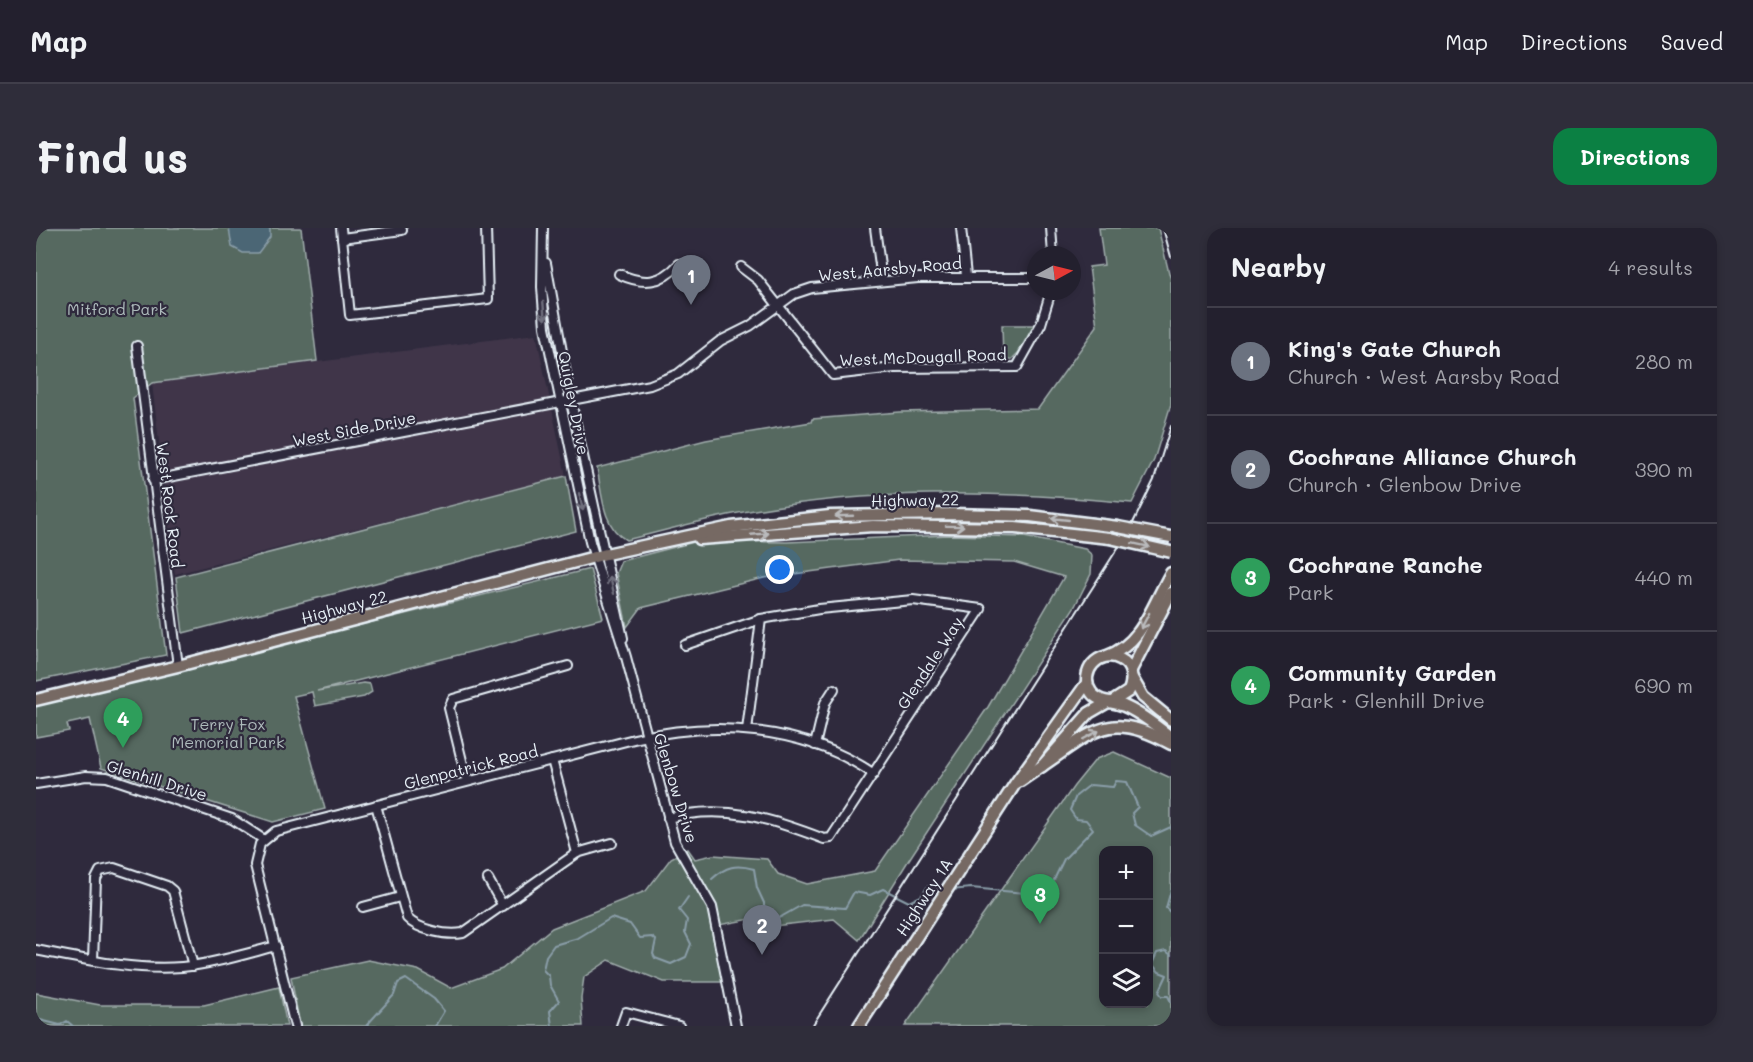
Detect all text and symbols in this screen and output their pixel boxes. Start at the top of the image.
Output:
text: Map [30,23,87,59]
text: Map [1445,28,1488,55]
text: Directions [1521,28,1628,55]
text: Saved [1661,28,1723,55]
button: Directions [1553,128,1717,185]
text: Find us [36,129,188,184]
north arrow [1027,246,1081,300]
text: Nearby [1231,250,1326,284]
street label: West Aarsby Road [817,252,963,285]
text: 4 results [1608,254,1693,280]
pin: 1 [672,256,710,305]
park label: Mitford Park [67,298,167,319]
one-way arrow [539,300,550,320]
text: King's Gate Church [1288,334,1501,363]
street label: West McDougall Road [839,343,1007,370]
text: 1 [1246,348,1255,374]
text: 280 m [1635,348,1693,374]
street label: Quigley Drive [554,349,595,456]
text: Church · West Aarsby Road [1288,363,1559,389]
street label: West Side Drive [290,406,417,451]
street label: West Rock Road [152,441,189,569]
text: Cochrane Alliance Church [1288,442,1576,471]
text: 2 [1245,456,1256,482]
text: 390 m [1635,456,1693,482]
text: Church · Glenbow Drive [1288,471,1522,497]
street label: Highway 22 [871,488,959,511]
one-way arrow [575,492,587,511]
one-way arrow [834,510,854,522]
one-way arrow [1050,514,1070,525]
one-way arrow [944,520,964,532]
one-way arrow [750,528,770,539]
one-way arrow [1130,540,1150,551]
text: Cochrane Ranche [1288,550,1483,579]
your location [765,555,794,584]
text: 3 [1245,564,1257,590]
text: 440 m [1635,564,1693,590]
one-way arrow [606,576,617,595]
text: Park [1288,579,1333,605]
street label: Highway 22 [299,585,389,628]
street label: Glendale Way [892,612,967,713]
one-way arrow [1139,612,1150,630]
text: Community Garden [1288,658,1496,687]
text: 4 [1244,672,1257,698]
text: 690 m [1634,672,1693,698]
text: Park · Glenhill Drive [1288,687,1485,713]
pin: 4 [104,698,142,748]
park label: Terry Fox Memorial Park [171,713,285,752]
one-way arrow [1081,728,1099,740]
street label: Glenbow Drive [650,730,703,846]
street label: Glenpatrick Road [402,740,540,793]
street label: Glenhill Drive [104,754,210,805]
map controls [1099,846,1153,1008]
button: + [1099,846,1153,900]
street label: Highway 1A [891,854,957,940]
pin: 3 [1020,874,1060,924]
button: − [1099,900,1153,954]
pin: 2 [742,906,782,955]
button: layers [1099,954,1153,1008]

